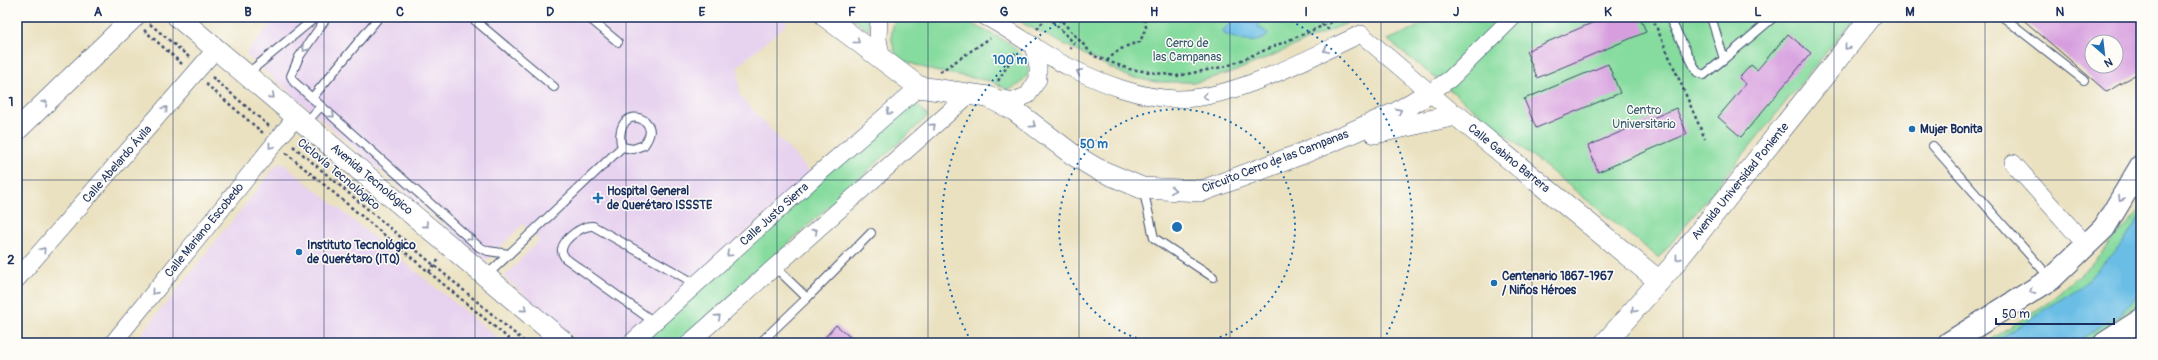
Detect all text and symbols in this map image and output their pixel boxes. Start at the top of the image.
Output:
text: A [94,4,103,20]
text: B [244,4,252,20]
text: C [396,4,404,20]
text: D [546,4,554,20]
text: E [699,4,706,20]
text: F [848,4,856,20]
text: G [1000,4,1009,20]
text: H [1150,4,1158,20]
text: I [1304,4,1308,20]
text: J [1453,4,1459,20]
text: K [1604,4,1612,20]
text: L [1754,4,1762,20]
text: M [1905,4,1915,20]
text: N [2056,4,2065,20]
north arrow [2084,34,2124,74]
one-way arrow [852,36,859,43]
park label: Cerro de las Campanas [1153,36,1222,65]
one-way arrow [1844,43,1851,50]
one-way arrow [302,45,310,52]
one-way arrow [1322,45,1330,53]
text: 100 m [993,53,1028,68]
text: N [2102,55,2115,70]
one-way arrow [1076,69,1083,77]
one-way arrow [1201,91,1208,100]
one-way arrow [268,92,275,99]
text: 1 [8,94,14,110]
one-way arrow [40,100,48,108]
park label: Centro Universitario [1612,103,1676,132]
one-way arrow [160,107,167,114]
one-way arrow [887,108,894,115]
one-way arrow [1395,108,1402,115]
one-way arrow [327,110,334,117]
one-way arrow [1028,120,1035,127]
street label: Avenida Universidad Poniente [1688,120,1792,243]
street label: Calle Abelardo Ávila [79,121,155,206]
street label: Calle Gabino Barrera [1465,121,1553,196]
place label: Mujer Bonita [1920,122,1983,137]
one-way arrow [928,123,936,131]
marker: Mujer Bonita [1907,124,1917,134]
street label: Circuito Cerro de las Campanas [1200,126,1351,196]
street label: Ciclovía Tecnológico [294,135,384,214]
text: 50 m [1080,137,1108,152]
street label: Avenida Tecnológico [328,141,416,218]
one-way arrow [268,142,275,149]
street label: Calle Justo Sierra [737,179,812,249]
street label: Calle Mariano Escobedo [162,180,247,281]
place label: Hospital General de Querétaro ISSSTE [607,184,713,213]
one-way arrow [1170,185,1176,194]
marker: Hospital General de Querétaro ISSSTE [592,192,604,204]
one-way arrow [2118,195,2126,202]
one-way arrow [421,220,428,227]
centre of rings [1170,220,1184,234]
one-way arrow [810,228,818,236]
one-way arrow [466,233,473,241]
place label: Instituto Tecnológico de Querétaro (ITQ) [307,238,416,267]
one-way arrow [38,247,45,254]
marker: Instituto Tecnológico de Querétaro (ITQ) [294,247,304,257]
one-way arrow [727,250,734,257]
text: 2 [7,252,15,268]
one-way arrow [1676,254,1683,261]
place label: Centenario 1867-1967 / Niños Héroes [1502,269,1614,298]
marker: Centenario 1867-1967 / Niños Héroes [1489,278,1499,288]
one-way arrow [152,287,159,294]
one-way arrow [2029,287,2036,294]
scale bar [1996,300,2114,326]
one-way arrow [520,305,527,312]
one-way arrow [1631,306,1638,313]
text: 50 m [2002,307,2030,322]
one-way arrow [713,315,721,322]

